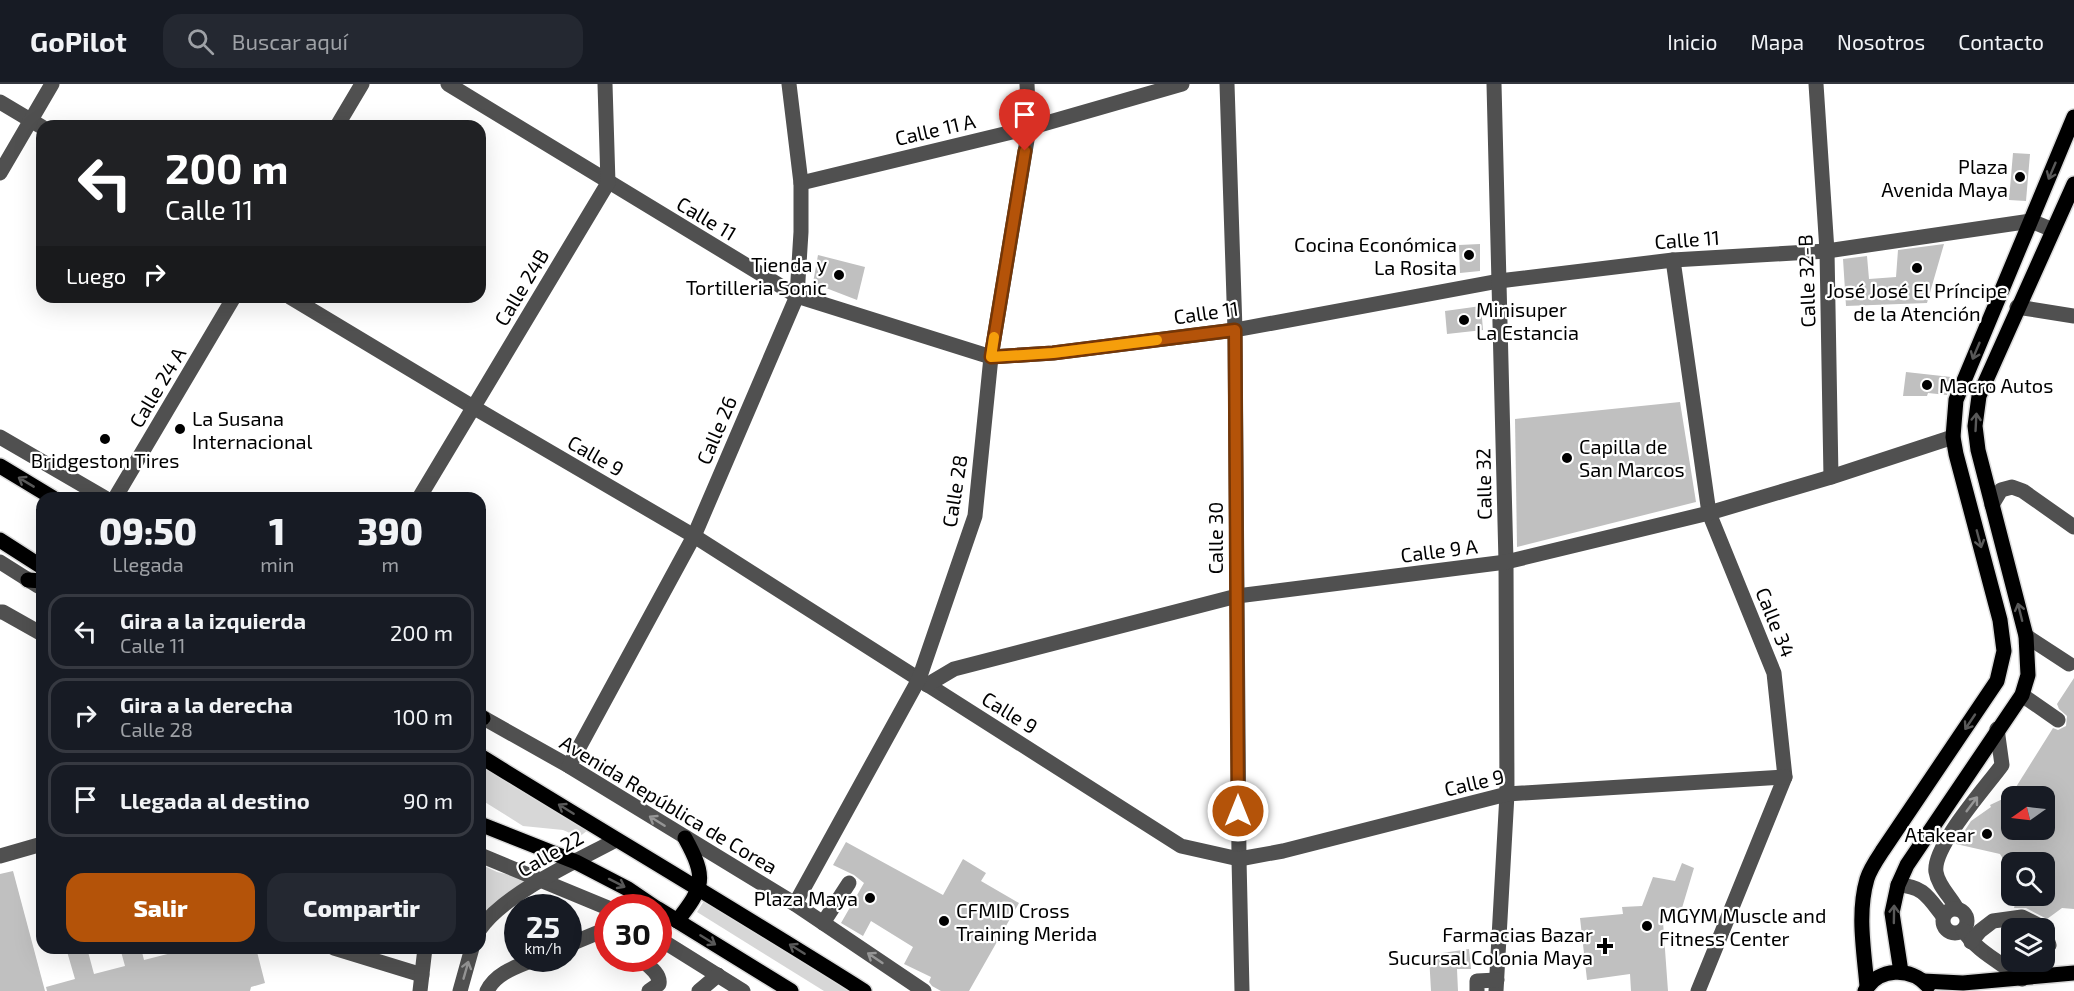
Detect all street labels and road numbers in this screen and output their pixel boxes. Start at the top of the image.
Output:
street label: Calle 11 A [892,108,978,150]
street label: Calle 11 [673,191,741,245]
street label: Calle 11 [1654,225,1720,253]
street label: Calle 32-B [1792,234,1820,328]
street label: Calle 24B [489,244,553,330]
street label: Calle 11 [1172,296,1240,328]
street label: Calle 24 A [124,342,191,432]
street label: Calle 26 [691,392,741,468]
street label: Calle 9 [564,429,628,481]
street label: Calle 32 [1470,448,1496,520]
street label: Calle 28 [936,453,972,529]
street label: Calle 30 [1203,502,1227,574]
street label: Calle 9 A [1399,533,1479,567]
street label: Calle 34 [1751,584,1801,660]
street label: Calle 9 [978,686,1042,738]
street label: Avenida República de Corea [556,730,782,878]
street label: Calle 9 [1442,763,1506,801]
street label: Calle 22 [513,825,587,881]

